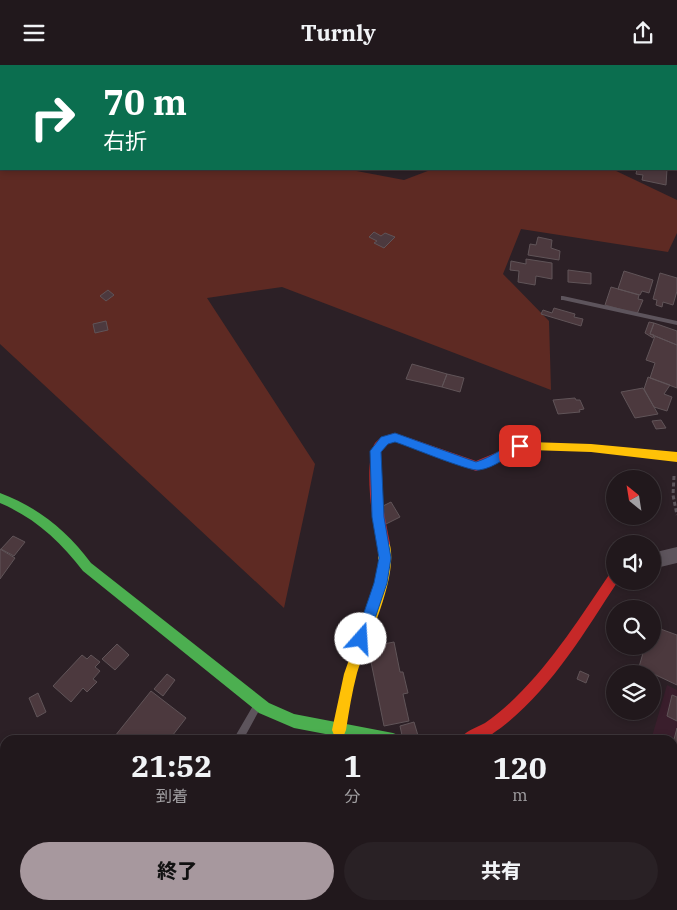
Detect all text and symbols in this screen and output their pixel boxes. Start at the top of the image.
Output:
text: Turnly [301,18,376,47]
icon: menu [20,19,48,47]
icon: share [629,19,657,47]
text: 70 m [103,79,187,125]
icon: right [20,85,85,150]
text: 右折 [103,126,147,155]
pin [499,425,541,467]
icon: arrive [506,432,534,460]
north arrow [606,470,661,525]
map controls [606,470,661,720]
button: sound [606,535,661,590]
button: search [606,600,661,655]
position arrow [334,612,386,664]
button: layers [606,665,661,720]
text: 21:52 [131,746,212,785]
text: 1 [344,746,362,785]
text: 120 [493,748,547,787]
text: m [512,785,527,805]
text: 到着 [156,786,188,806]
text: 分 [345,786,361,806]
button: 終了 [20,842,334,900]
button: 共有 [344,842,658,900]

